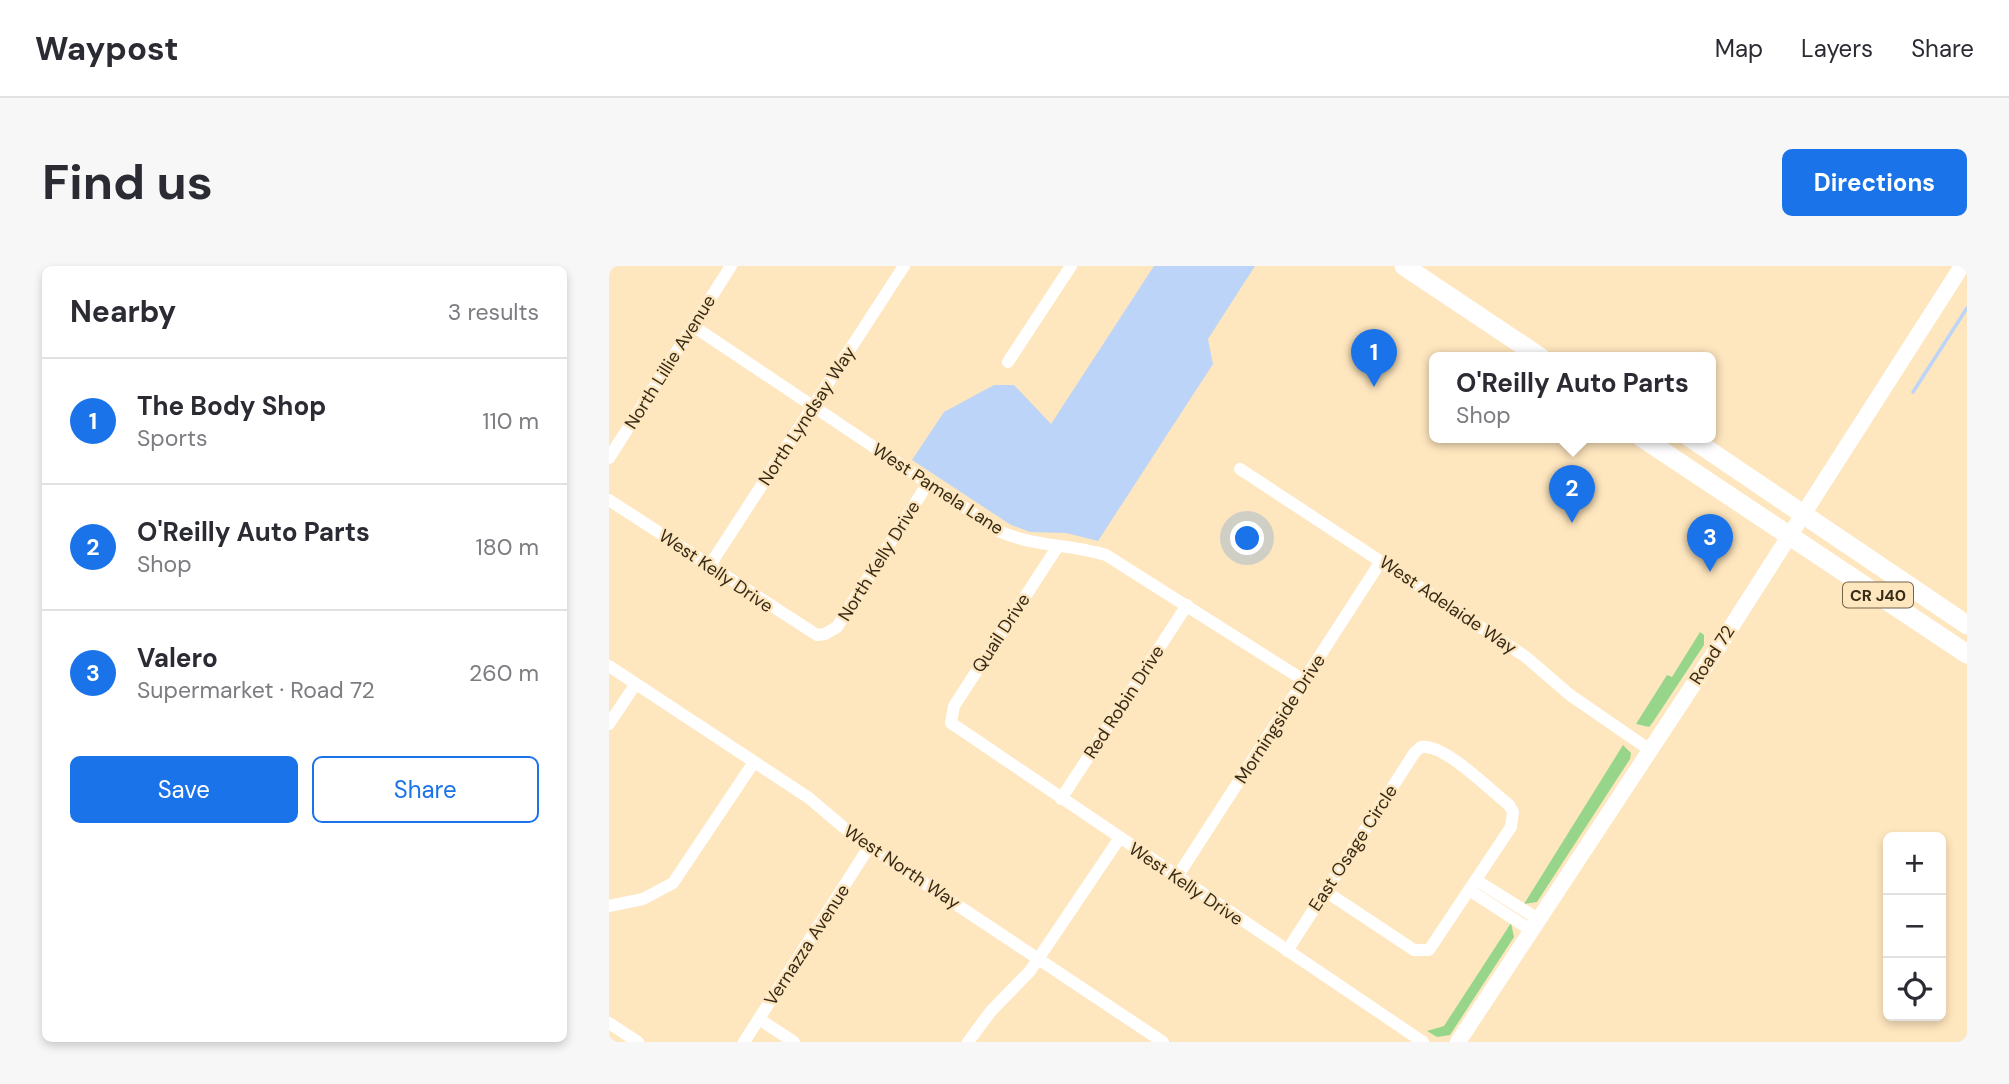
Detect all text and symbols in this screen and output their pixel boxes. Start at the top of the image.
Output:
text: Waypost [35,27,178,70]
text: Map [1715,33,1763,64]
text: Layers [1801,33,1873,64]
text: Share [1911,33,1974,64]
button: Directions [1782,149,1967,216]
text: Find us [42,150,213,214]
street label: North Lillie Avenue [619,290,721,434]
text: Nearby [70,292,176,331]
text: 3 results [448,297,539,327]
pin: 1 [1351,329,1397,387]
street label: North Lyndsay Way [753,342,861,490]
popup [1429,352,1716,443]
text: O'Reilly Auto Parts [1456,366,1689,400]
text: The Body Shop [137,389,326,423]
text: Shop [1456,400,1511,430]
text: 1 [89,406,97,436]
text: 110 m [482,406,539,436]
text: Sports [137,423,207,453]
street label: West Pamela Lane [868,438,1008,540]
pin: 2 [1549,465,1595,523]
street label: North Kelly Drive [832,496,926,626]
pin: 3 [1687,514,1733,572]
text: O'Reilly Auto Parts [137,515,370,549]
your location [1230,521,1264,555]
street label: West Kelly Drive [654,524,778,618]
text: 2 [86,532,100,562]
text: 180 m [475,532,539,562]
text: Shop [137,549,192,579]
street label: West Adelaide Way [1375,550,1521,660]
road number: CR J40 [1843,582,1913,608]
street label: Quail Drive [966,589,1036,677]
street label: Road 72 [1684,621,1740,689]
text: Valero [137,641,218,675]
street label: Red Robin Drive [1078,641,1170,763]
street label: Morningside Drive [1229,650,1331,788]
text: 3 [86,658,100,688]
text: 260 m [469,658,539,688]
text: Supermarket · Road 72 [137,675,375,705]
button: Save [70,756,298,823]
button: Share [312,756,539,823]
street label: East Osage Circle [1303,780,1403,916]
street label: West North Way [839,819,965,915]
map controls [1883,832,1946,1021]
button: + [1883,832,1946,895]
street label: West Kelly Drive [1124,837,1248,931]
street label: Vernazza Avenue [759,880,855,1010]
button: − [1883,895,1946,958]
button: locate [1883,958,1946,1021]

